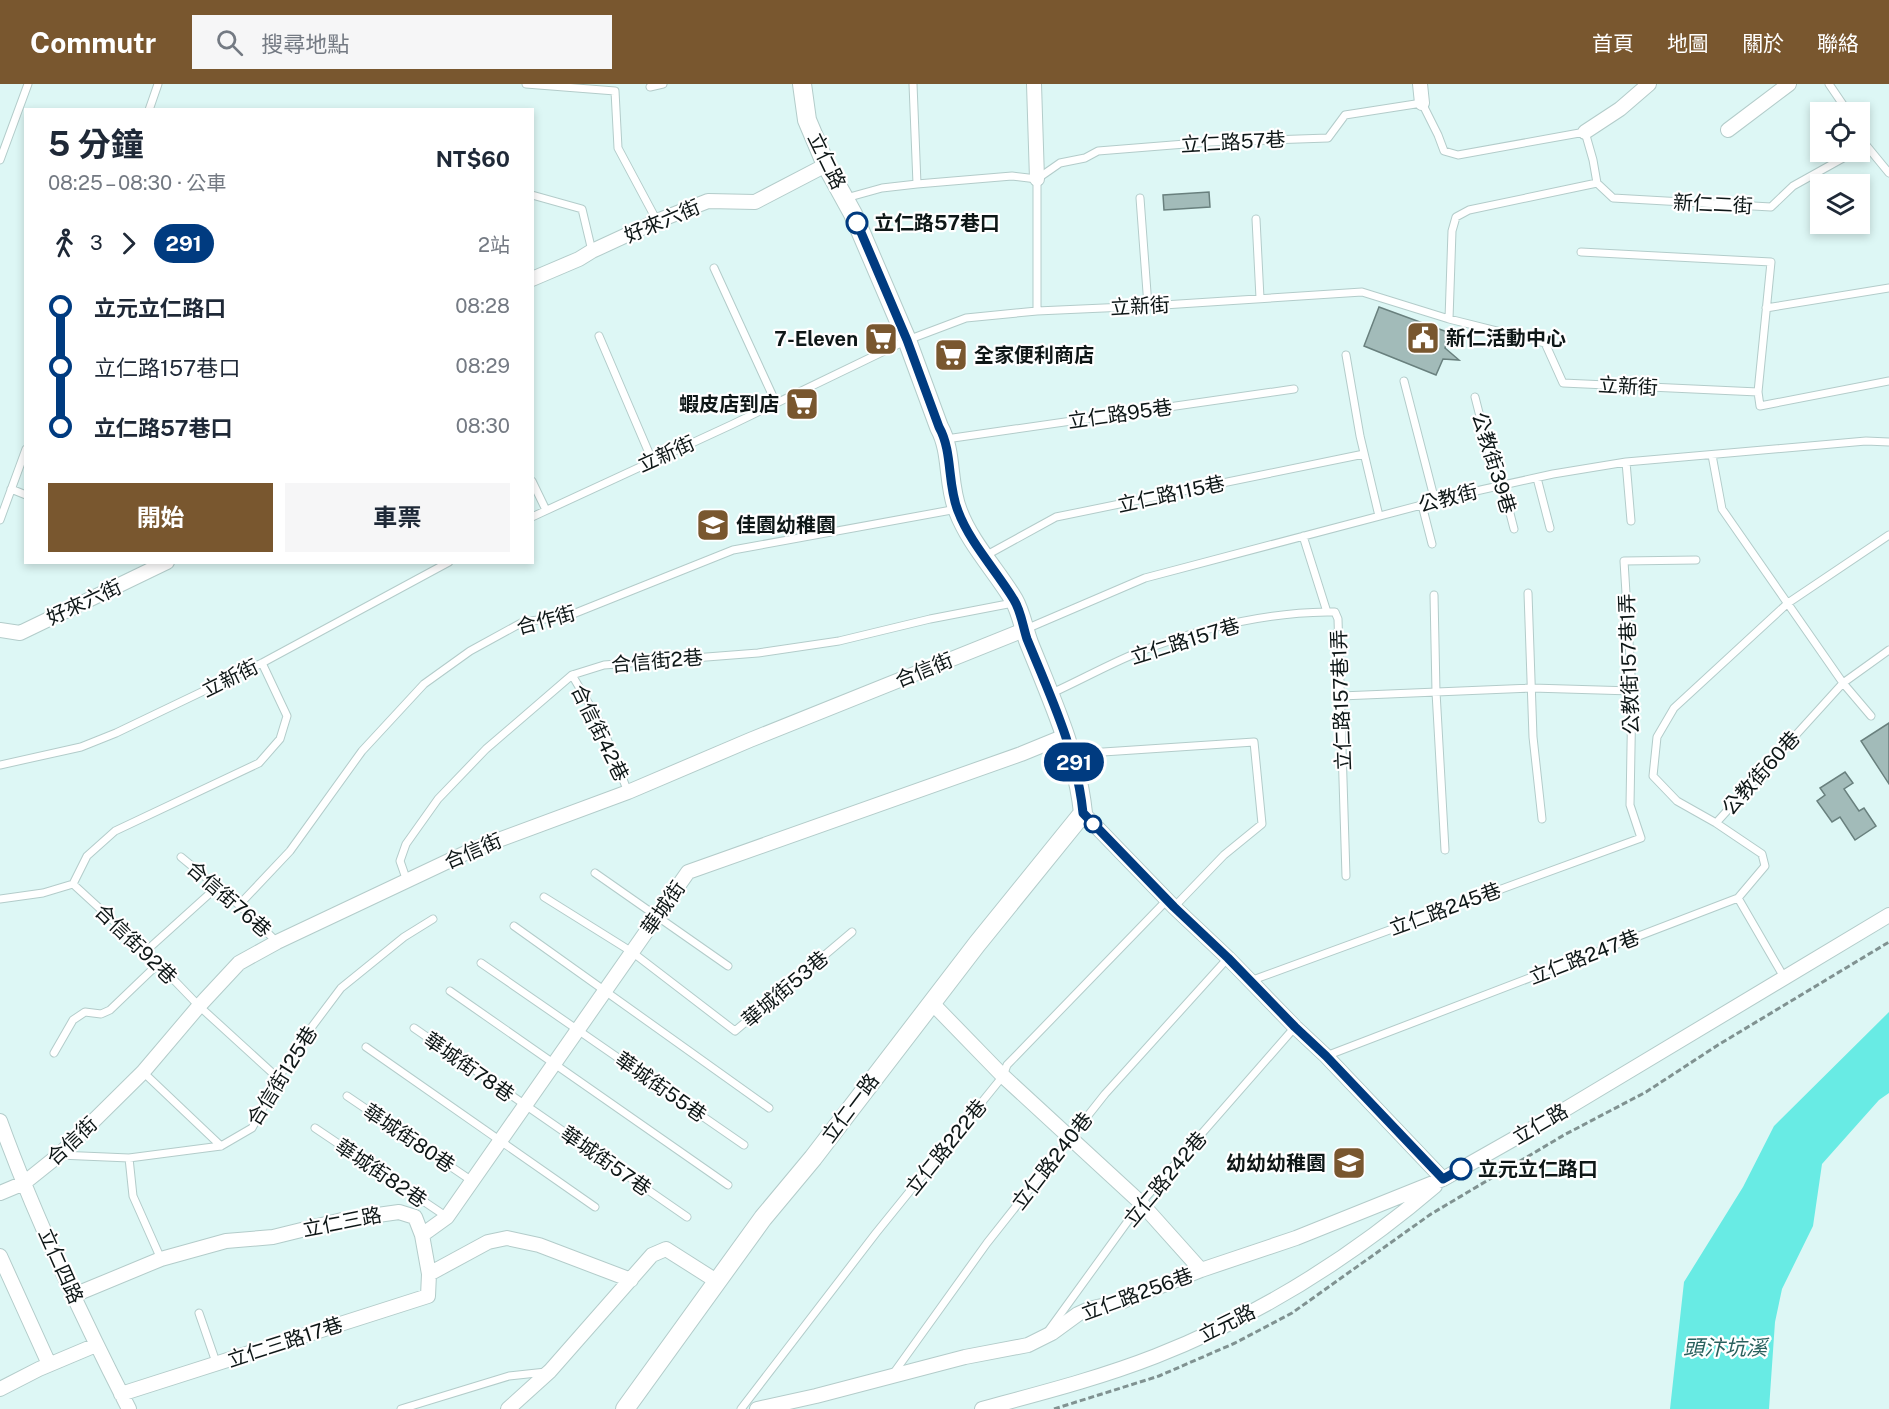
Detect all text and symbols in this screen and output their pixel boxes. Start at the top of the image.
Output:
search box [192,15,612,69]
text: Commutr [30,26,156,59]
icon: search [213,26,246,59]
text: 搜尋地點 [261,31,349,57]
text: 首頁 [1592,31,1634,56]
text: 地圖 [1667,31,1709,56]
text: 關於 [1742,31,1784,56]
text: 聯絡 [1817,31,1859,56]
map controls [1810,102,1870,234]
button: locate [1810,102,1870,162]
text: 5 分鐘 [48,125,144,163]
street label: 立仁路57巷 [1180,127,1286,157]
street label: 立仁路 [803,129,851,193]
text: NT$60 [436,146,510,172]
text: 08:25 – 08:30 · 公車 [48,171,226,195]
button: layers [1810,174,1870,234]
street label: 新仁二街 [1672,190,1754,218]
street label: 好來六街 [620,194,704,248]
place label: 立仁路57巷口 [874,211,1000,235]
marker: 立仁路57巷口 [846,212,868,234]
icon: walk [48,227,81,260]
icon: forward [112,227,145,260]
text: 3 [90,231,103,255]
text: 291 [166,231,202,256]
text: 2站 [478,233,510,257]
street label: 立新街 [1109,292,1171,320]
text: 08:28 [455,294,510,318]
text: 立元立仁路口 [94,295,226,321]
public building icon: 新仁活動中心 [1405,320,1441,356]
supermarket icon: 7-Eleven [863,321,899,357]
place label: 新仁活動中心 [1446,326,1566,350]
place label: 7-Eleven [774,327,858,351]
supermarket icon: 全家便利商店 [933,337,969,373]
place label: 全家便利商店 [974,343,1094,367]
text: 08:29 [456,354,510,378]
text: 立仁路157巷口 [94,355,240,381]
street label: 立新街 [1597,372,1659,400]
supermarket icon: 蝦皮店到店 [784,386,820,422]
place label: 蝦皮店到店 [679,392,779,416]
street label: 立仁路95巷 [1066,395,1174,433]
street label: 公教街39巷 [1467,409,1521,517]
text: 08:30 [456,414,510,438]
text: 立仁路57巷口 [94,415,233,441]
street label: 立新街 [634,431,698,477]
street label: 立仁路115巷 [1115,471,1227,517]
street label: 公教街 [1416,479,1480,517]
button: 開始 [48,483,273,552]
button: 車票 [285,483,510,552]
school or university icon: 佳園幼稚園 [695,507,731,543]
place label: 佳園幼稚園 [736,513,836,537]
street label: 好來六街 [43,574,125,630]
street label: 公教街157巷1弄 [1615,593,1643,735]
street label: 合作街 [514,601,578,639]
street label: 立仁路157巷 [1127,613,1243,669]
street label: 立仁路157巷1弄 [1327,629,1355,771]
street label: 合信街2巷 [610,645,704,677]
street label: 合信街 [892,648,956,692]
street label: 立新街 [198,654,262,702]
street label: 合信街42巷 [566,681,634,785]
street label: 公教街60巷 [1717,726,1805,820]
line badge: 291 [1040,742,1108,782]
text: 291 [1056,750,1092,775]
unlabelled marker [1084,815,1102,833]
street label: 合信街 [441,828,505,874]
street label: 合信街76巷 [182,856,276,942]
street label: 華城街 [636,877,690,939]
street label: 立仁路245巷 [1386,878,1504,940]
street label: 合信街92巷 [90,899,182,989]
street label: 立仁路247巷 [1525,925,1643,989]
street label: 華城街53巷 [737,946,833,1032]
street label: 合信街125巷 [242,1022,322,1130]
street label: 華城街78巷 [419,1027,519,1107]
street label: 華城街55巷 [611,1047,711,1127]
street label: 立仁一路 [816,1069,884,1147]
street label: 立仁路222巷 [900,1094,992,1200]
street label: 華城街80巷 [359,1099,459,1177]
street label: 立仁路 [1508,1099,1572,1149]
street label: 立仁路240巷 [1007,1108,1097,1214]
street label: 合信街 [42,1112,102,1170]
street label: 華城街57巷 [556,1121,656,1201]
street label: 立仁路242巷 [1118,1127,1212,1231]
street label: 華城街82巷 [331,1134,431,1212]
school or university icon: 幼幼幼稚園 [1331,1145,1367,1181]
place label: 幼幼幼稚園 [1226,1151,1326,1175]
place label: 立元立仁路口 [1478,1157,1598,1181]
marker: 立元立仁路口 [1450,1158,1472,1180]
street label: 立仁三路 [300,1203,384,1241]
street label: 立仁四路 [34,1225,88,1307]
street label: 立仁路256巷 [1078,1263,1196,1325]
street label: 立元路 [1195,1299,1259,1347]
street label: 立仁三路17巷 [224,1312,346,1372]
water label: 頭汴坑溪 [1683,1335,1770,1360]

